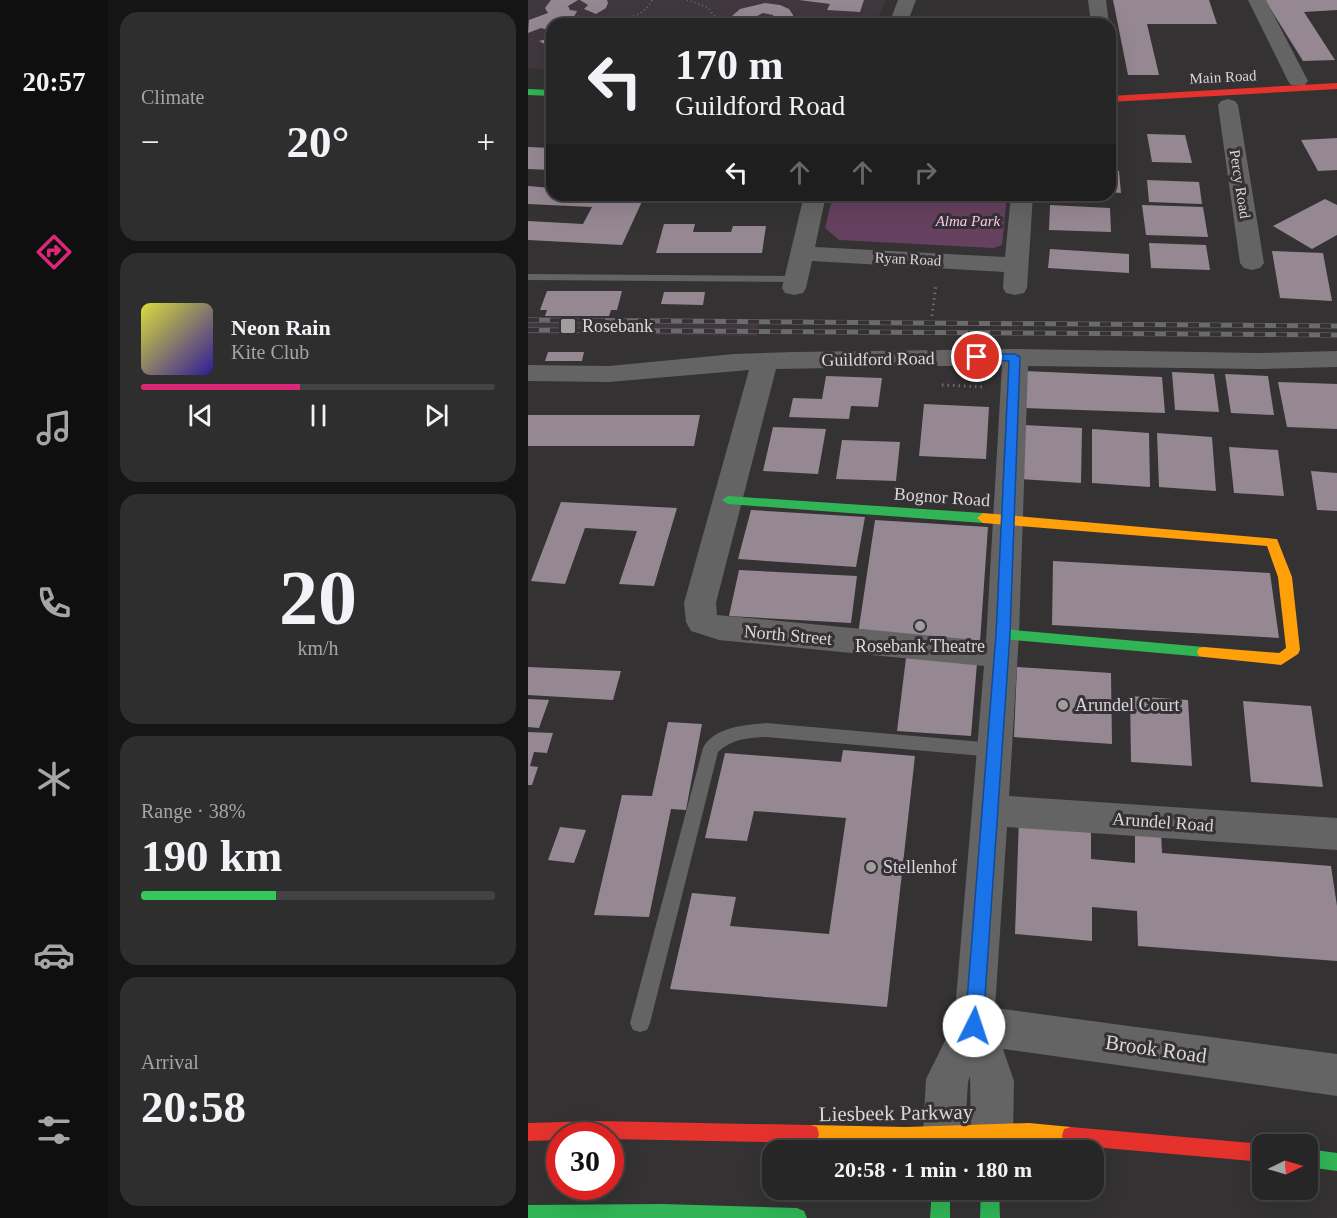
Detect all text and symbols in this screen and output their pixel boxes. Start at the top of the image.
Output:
icon: left [576,42,654,120]
text: 170 m [675,42,784,88]
text: 20:57 [23,67,86,97]
street label: Main Road [1189,67,1257,87]
text: Climate [141,86,204,108]
text: Guildford Road [675,91,845,121]
text: 20° [287,117,350,167]
text: − [141,124,160,160]
text: + [476,124,495,160]
street label: Percy Road [1227,148,1253,220]
icon: left [720,156,753,189]
icon: ahead [783,156,816,189]
icon: ahead [846,156,879,189]
icon: right [909,156,942,189]
park label: Alma Park [935,213,1001,229]
icon: directions [33,231,75,273]
street label: Ryan Road [874,249,942,269]
text: Neon Rain [231,315,331,340]
place label: Rosebank [582,316,653,336]
marker: Rosebank [559,317,577,335]
pin [951,331,1002,382]
icon: arrive [960,340,993,373]
text: Kite Club [231,341,309,363]
street label: Guildford Road [821,348,935,370]
icon: previous [184,399,217,432]
icon: pause [302,399,335,432]
icon: next [420,399,453,432]
icon: music [33,407,75,449]
street label: Bognor Road [893,484,991,510]
text: 20 [279,554,357,641]
icon: phone [33,582,75,624]
marker: Rosebank Theatre [913,619,927,633]
street label: North Street [743,621,833,649]
place label: Rosebank Theatre [855,636,985,656]
text: km/h [297,637,339,659]
place label: Arundel Court [1075,695,1179,715]
marker: Arundel Court [1056,698,1070,712]
icon: climate [33,758,75,800]
text: Range · 38% [141,800,245,822]
street label: Arundel Road [1112,808,1214,836]
text: 190 km [141,831,282,881]
place label: Stellenhof [883,857,957,877]
marker: Stellenhof [864,860,878,874]
icon: car [33,934,75,976]
position arrow [942,994,1006,1058]
street label: Brook Road [1104,1030,1209,1068]
text: Arrival [141,1051,199,1073]
text: 20:58 [141,1082,246,1132]
street label: Liesbeek Parkway [819,1100,974,1126]
icon: filters [33,1109,75,1151]
speed limit sign: 30 [546,1122,624,1200]
north arrow [1252,1134,1318,1200]
map controls [1252,1134,1318,1200]
text: 20:58 · 1 min · 180 m [834,1157,1032,1182]

